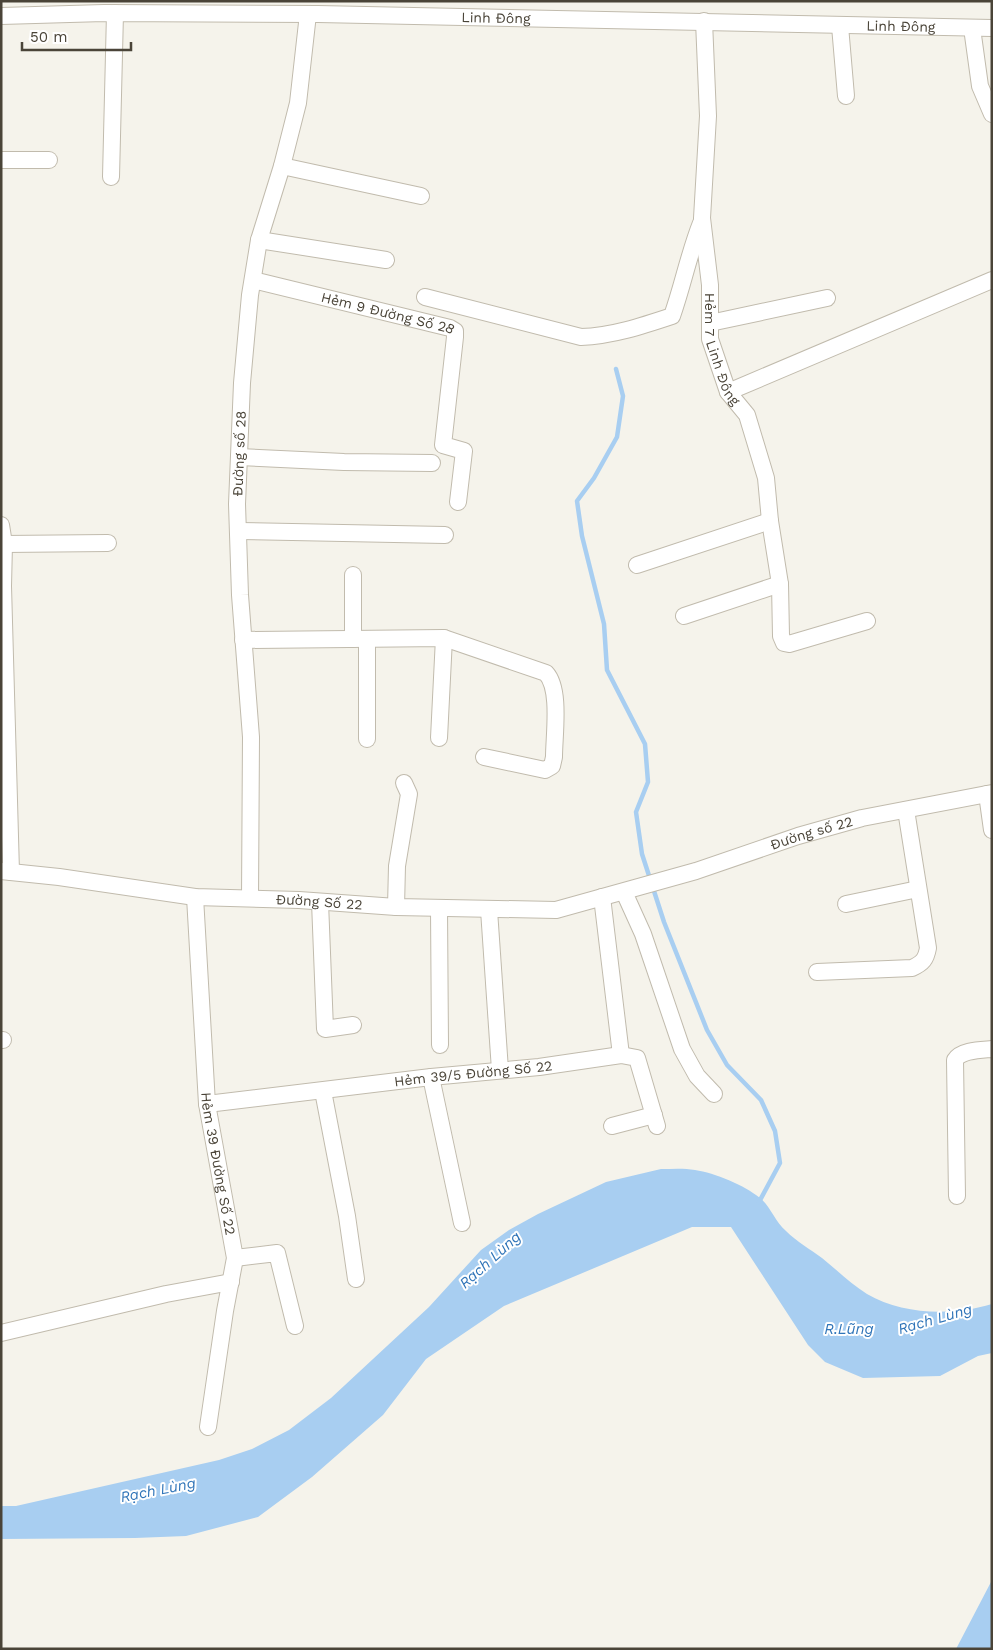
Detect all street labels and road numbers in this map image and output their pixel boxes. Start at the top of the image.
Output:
street label: Linh Đông [461,9,531,26]
street label: Linh Đông [866,17,936,35]
street label: Hẻm 9 Đường Số 28 [320,289,458,337]
street label: Hẻm 7 Linh Đông [702,293,744,409]
street label: Đường số 28 [229,410,249,497]
street label: Đường số 22 [768,813,854,853]
street label: Đường Số 22 [276,891,363,913]
street label: Hẻm 39/5 Đường Số 22 [393,1057,553,1089]
street label: Hẻm 39 Đường Số 22 [198,1092,239,1236]

